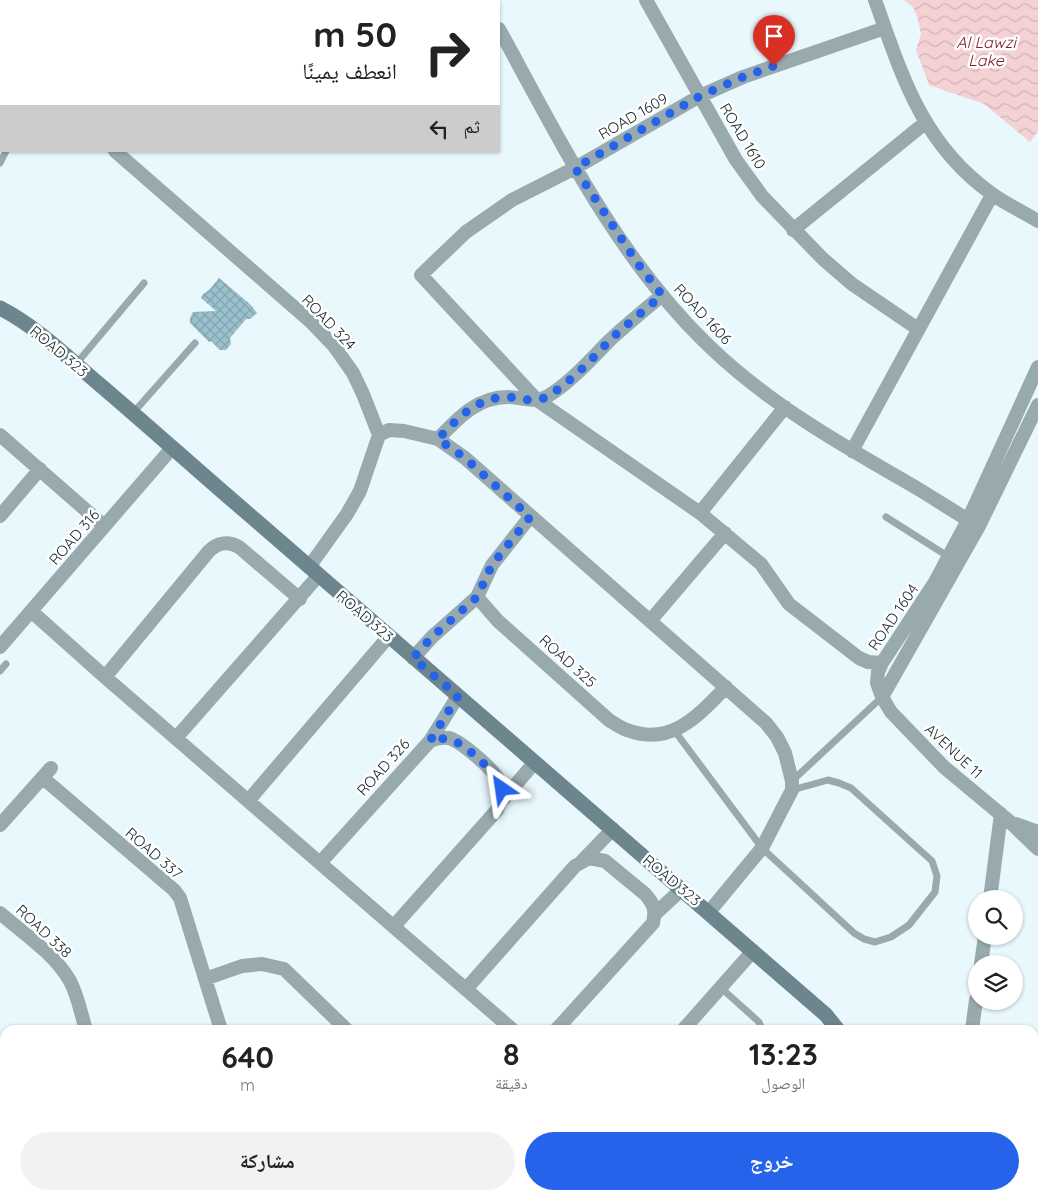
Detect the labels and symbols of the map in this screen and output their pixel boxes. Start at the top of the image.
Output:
pin [753,15,795,66]
water label: Al Lawzi Lake [956,32,1017,70]
street label: ROAD 1609 [595,89,671,143]
street label: ROAD 1610 [716,99,770,173]
street label: ROAD 1606 [670,280,736,348]
street label: ROAD 324 [298,290,360,354]
street label: ROAD 323 [26,321,92,381]
street label: ROAD 316 [45,505,103,569]
street label: ROAD 1604 [864,580,922,654]
street label: ROAD 323 [332,586,398,646]
street label: ROAD 325 [536,630,600,692]
street label: AVENUE 11 [921,719,987,783]
street label: ROAD 326 [352,735,414,799]
position arrow [475,762,527,814]
street label: ROAD 337 [122,823,187,883]
street label: ROAD 323 [639,850,705,910]
street label: ROAD 338 [12,900,76,962]

